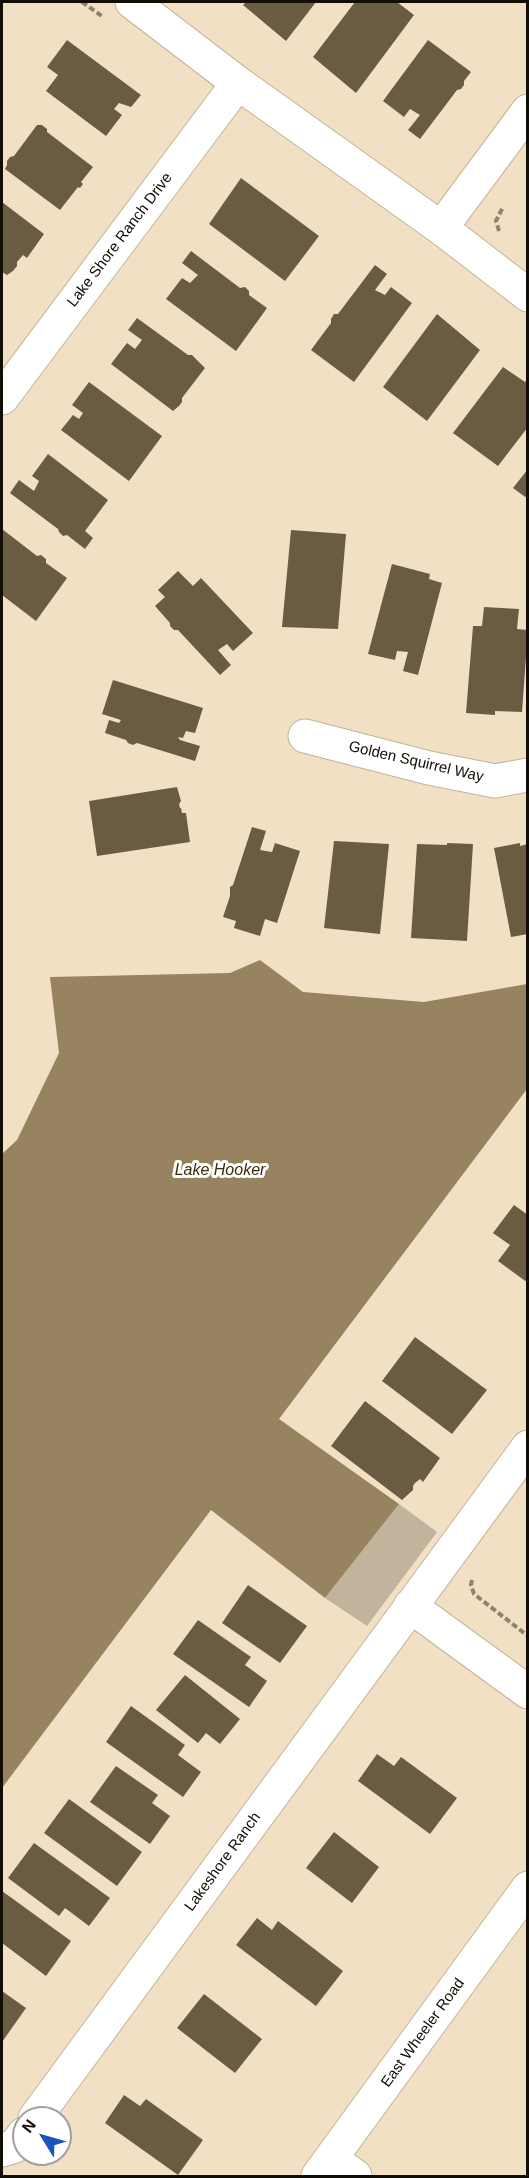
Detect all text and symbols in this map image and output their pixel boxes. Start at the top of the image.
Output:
street label: Lake Shore Ranch Drive [64,169,176,311]
street label: Golden Squirrel Way [347,738,485,786]
water label: Lake Hooker [175,1161,265,1181]
street label: Lakeshore Ranch [181,1809,265,1915]
street label: East Wheeler Road [377,1975,469,2091]
north arrow [12,2106,72,2166]
text: N [19,2116,39,2136]

